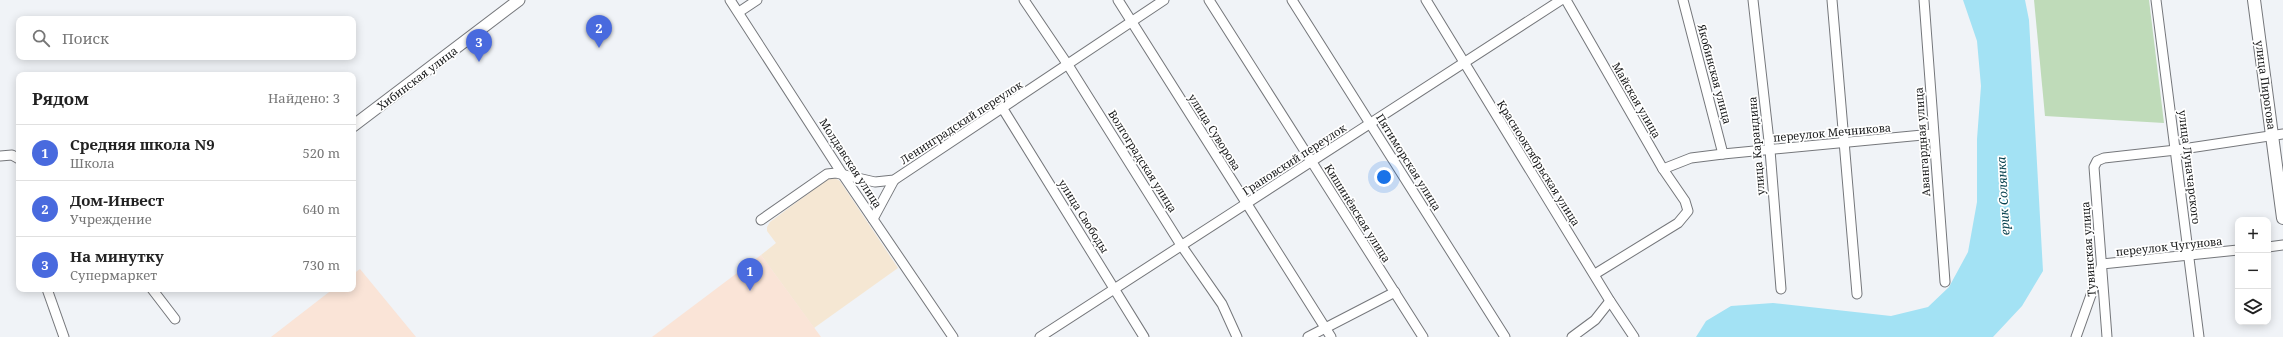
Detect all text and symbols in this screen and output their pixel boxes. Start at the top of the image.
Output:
pin: 2 [586,15,612,48]
search box [16,16,356,60]
street label: Якобинская улица [1694,22,1736,125]
icon: search [30,27,52,49]
text: Поиск [62,28,109,48]
pin: 3 [466,29,492,62]
street label: улица Пирогова [2252,39,2280,131]
street label: Хибинская улица [374,43,460,113]
street label: Майская улица [1609,59,1665,141]
street label: Ленинградский переулок [897,77,1025,167]
text: Рядом [32,87,89,110]
street label: Авангардная улица [1911,87,1933,197]
text: Найдено: 3 [268,89,340,107]
street label: улица Суворова [1185,91,1245,173]
street label: улица Карандина [1744,96,1768,196]
street label: Краснооктябрьская улица [1494,97,1584,229]
street label: Волгоградская улица [1105,107,1181,215]
street label: улица Луначарского [2176,109,2204,225]
street label: Пятиморская улица [1373,111,1445,213]
street label: Молдавская улица [816,115,886,211]
street label: переулок Мечникова [1773,119,1891,145]
street label: Грановский переулок [1239,120,1349,198]
text: Средняя школа N9 [70,134,215,154]
text: 1 [41,144,49,162]
text: 520 m [303,144,340,162]
text: Школа [70,154,115,172]
water label: ерик Солянка [1992,156,2014,236]
street label: Кишинёвская улица [1322,161,1394,265]
your location [1374,167,1394,187]
street label: улица Свободы [1055,176,1113,256]
text: Дом-Инвест [70,190,164,210]
text: 2 [41,200,49,218]
text: 640 m [303,200,340,218]
street label: Тувинская улица [2077,201,2099,297]
text: Учреждение [70,210,152,228]
map controls [2235,217,2271,325]
button: + [2235,217,2271,253]
street label: переулок Чугунова [2115,233,2223,259]
text: На минутку [70,246,164,266]
button: − [2235,253,2271,289]
text: 3 [41,256,49,274]
text: 730 m [303,256,340,274]
pin: 1 [737,258,763,291]
text: Супермаркет [70,266,157,284]
button: layers [2235,289,2271,325]

